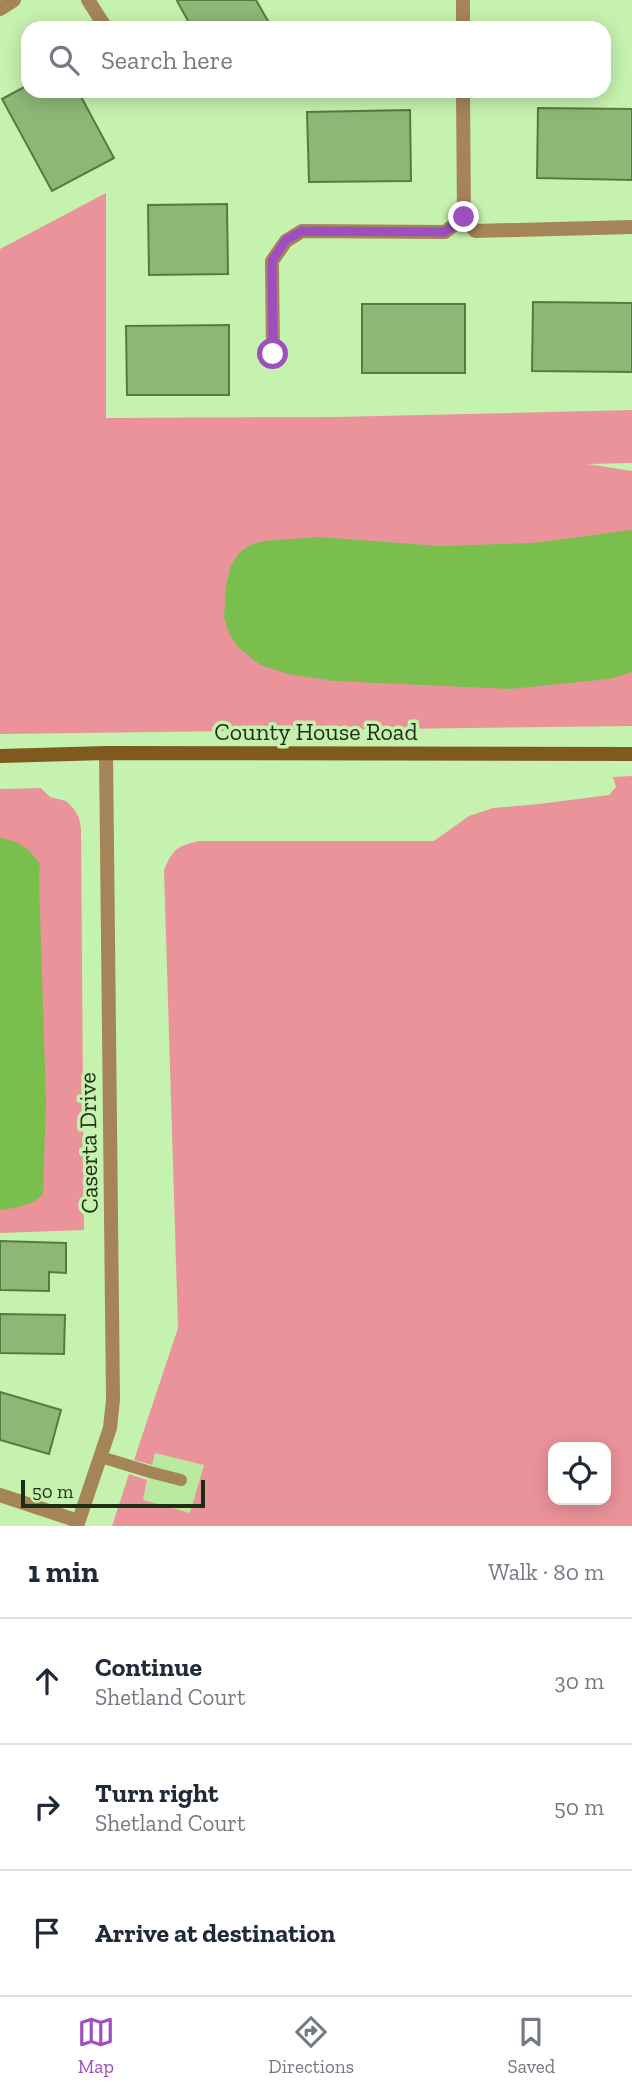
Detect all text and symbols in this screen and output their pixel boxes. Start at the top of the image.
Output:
search box [21,21,611,98]
icon: search [45,41,83,79]
text: Search here [101,44,233,76]
route end [448,201,479,232]
route start [257,338,288,369]
street label: County House Road [214,717,418,746]
street label: Caserta Drive [72,1072,104,1214]
map controls [548,1442,611,1505]
button: locate [548,1442,611,1505]
scale bar [21,1477,205,1509]
text: 50 m [32,1480,73,1503]
text: 1 min [28,1554,99,1590]
text: Walk · 80 m [488,1558,604,1586]
text: Continue [95,1651,202,1683]
icon: ahead [28,1662,66,1700]
text: 30 m [554,1667,604,1695]
text: Shetland Court [95,1683,246,1711]
text: Turn right [95,1777,218,1809]
icon: right [28,1788,66,1826]
text: 50 m [554,1793,604,1821]
text: Shetland Court [95,1809,246,1837]
icon: arrive [28,1914,66,1952]
text: Arrive at destination [95,1917,335,1949]
tab: Map [77,2013,115,2078]
tab: Directions [268,2013,354,2078]
tab: Saved [508,2013,555,2078]

